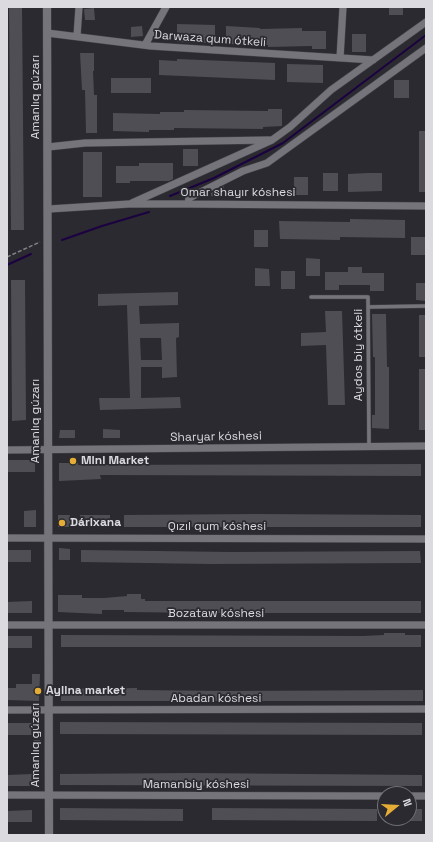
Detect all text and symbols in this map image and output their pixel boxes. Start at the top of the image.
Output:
street label: Darwaza qum ótkeli [153,28,267,50]
street label: Amanlıq gúzarı [29,55,43,139]
street label: Omar shayır kóshesi [181,186,295,200]
street label: Aydos biy ótkeli [352,309,366,401]
street label: Amanlıq gúzarı [29,379,43,463]
street label: Sharyar kóshesi [170,429,262,445]
place label: Mini Market [81,454,149,468]
marker: Mini Market [68,456,78,466]
place label: Dárixana [70,516,121,530]
marker: Dárixana [57,518,67,528]
street label: Qızıl qum kóshesi [168,520,266,534]
street label: Bozataw kóshesi [168,607,264,621]
place label: Aylina market [46,684,125,698]
marker: Aylina market [33,686,43,696]
street label: Abadan kóshesi [171,692,261,706]
street label: Amanlıq gúzarı [29,703,43,787]
street label: Mamanbiy kóshesi [143,778,249,792]
north arrow [377,786,417,826]
text: N [400,797,415,808]

